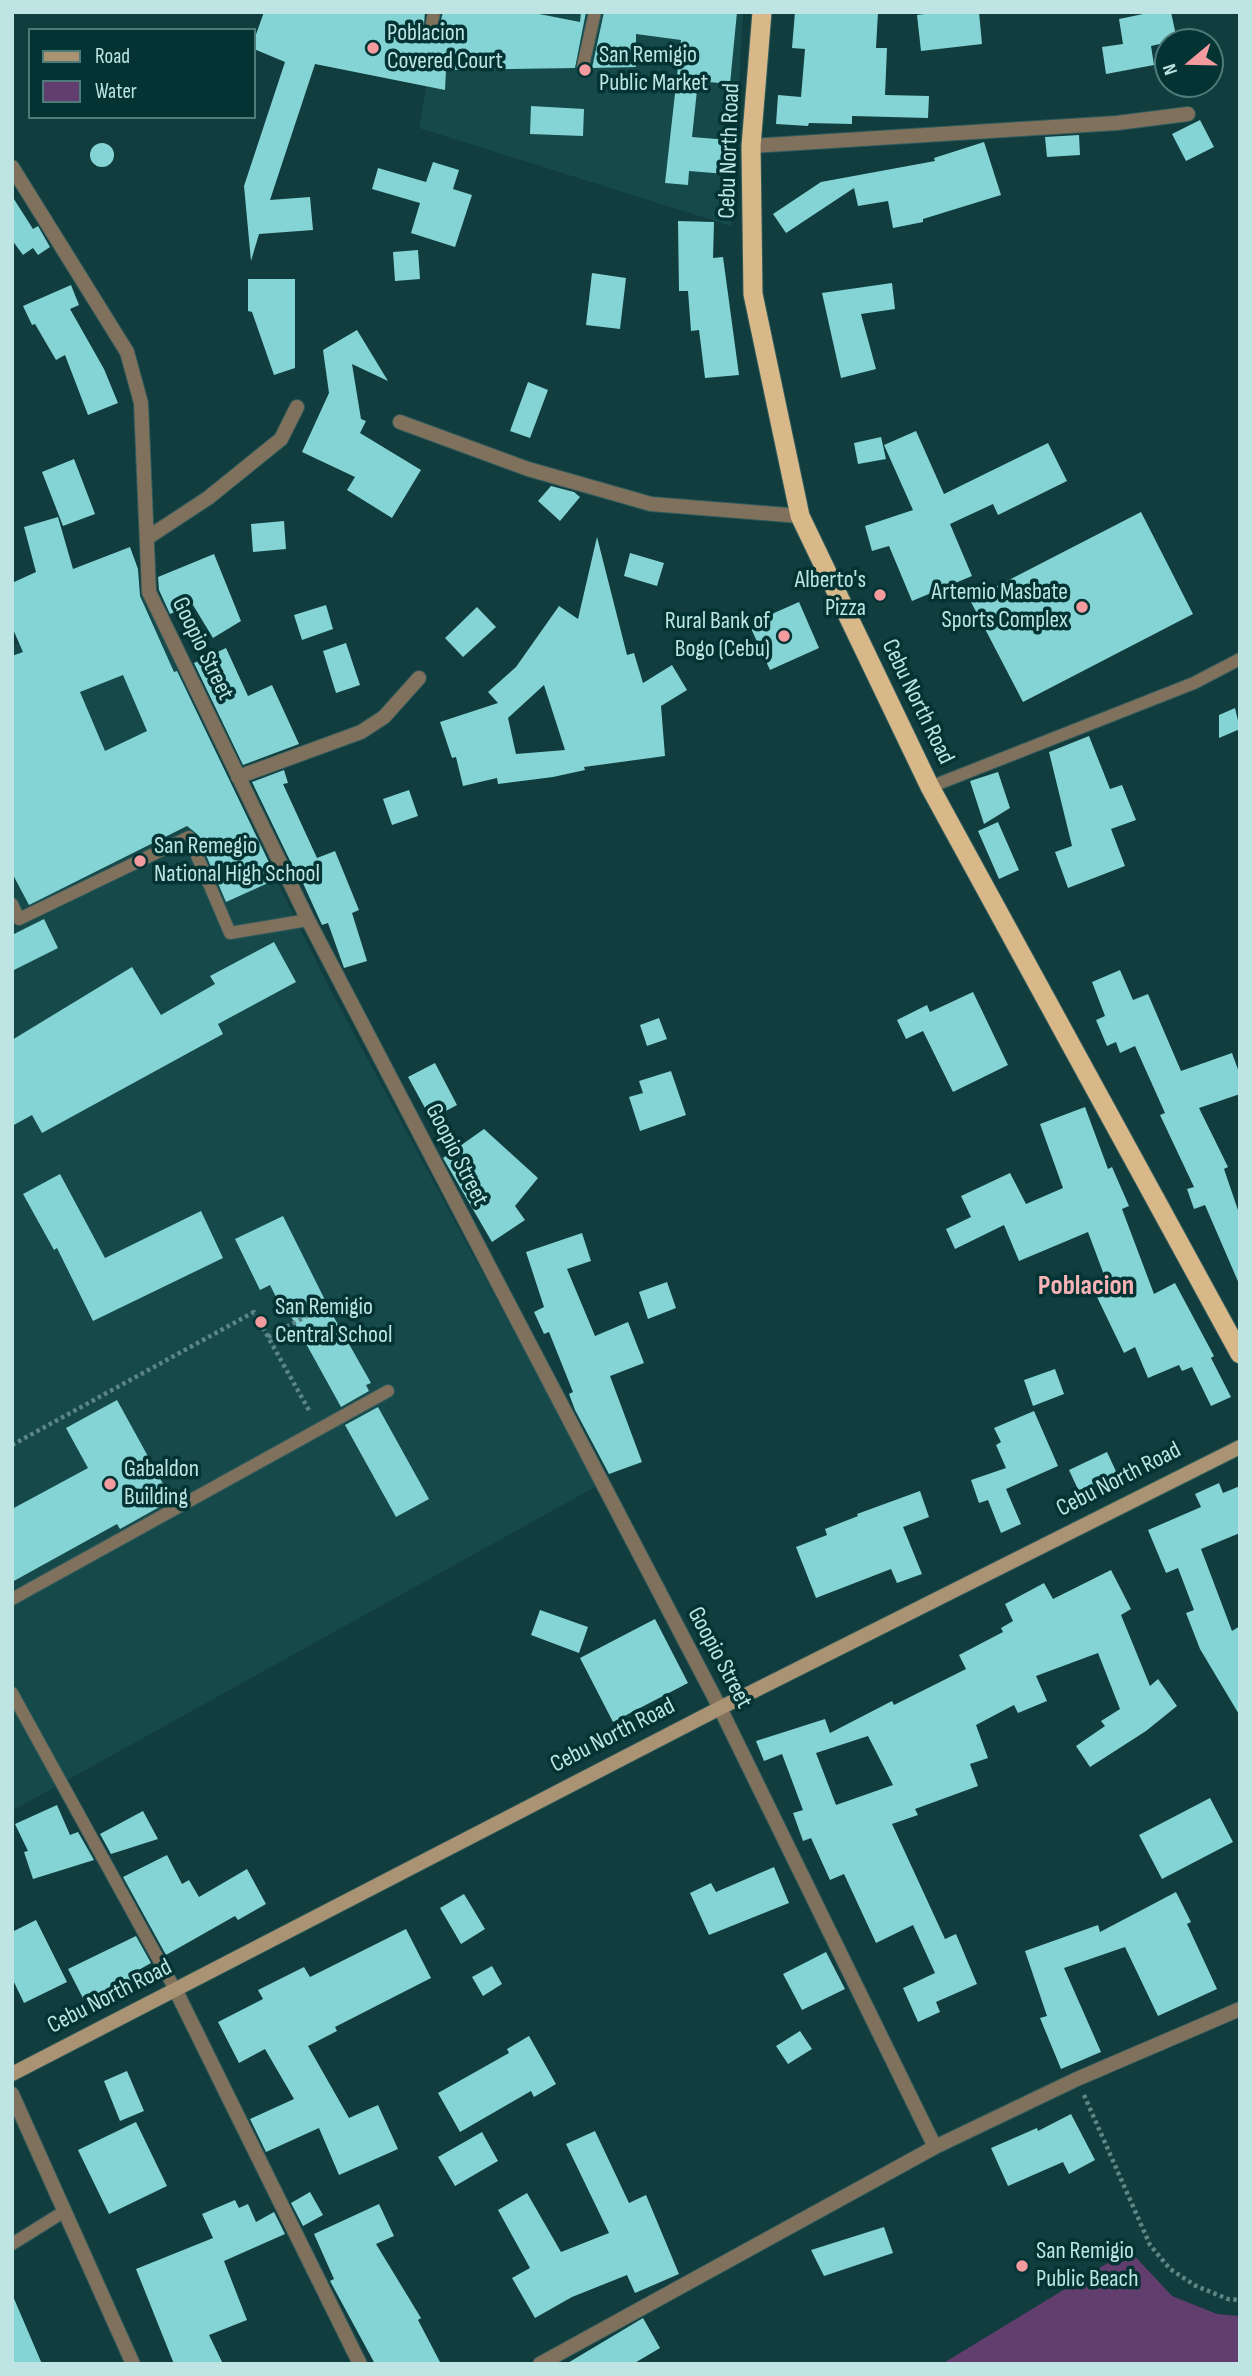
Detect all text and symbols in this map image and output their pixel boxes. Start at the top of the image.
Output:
place label: Poblacion Covered Court [387,20,503,76]
legend [28,28,256,119]
north arrow [1154,28,1224,98]
marker: Poblacion Covered Court [365,40,381,56]
place label: San Remigio Public Market [599,42,708,98]
text: Road [95,44,130,69]
text: N [1158,61,1183,78]
marker: San Remigio Public Market [577,62,593,78]
text: Water [95,79,137,104]
street label: Cebu North Road [713,83,747,219]
place label: Alberto's Pizza [795,567,866,623]
place label: Artemio Masbate Sports Complex [932,579,1068,635]
marker: Alberto's Pizza [872,587,888,603]
street label: Goopio Street [165,593,239,705]
marker: Artemio Masbate Sports Complex [1074,599,1090,615]
place label: Rural Bank of Bogo (Cebu) [665,608,770,664]
marker: Rural Bank of Bogo (Cebu) [776,628,792,644]
street label: Cebu North Road [874,635,960,769]
place label: San Remegio National High School [154,833,320,889]
marker: San Remegio National High School [132,853,148,869]
street label: Goopio Street [418,1099,494,1211]
district label: Poblacion [1038,1270,1134,1304]
place label: San Remigio Central School [275,1294,392,1350]
marker: San Remigio Central School [253,1314,269,1330]
street label: Cebu North Road [1052,1436,1186,1524]
place label: Gabaldon Building [124,1456,199,1512]
marker: Gabaldon Building [102,1476,118,1492]
street label: Goopio Street [680,1602,758,1714]
street label: Cebu North Road [546,1692,680,1780]
street label: Cebu North Road [43,1953,177,2041]
place label: San Remigio Public Beach [1036,2238,1138,2294]
marker: San Remigio Public Beach [1014,2258,1030,2274]

